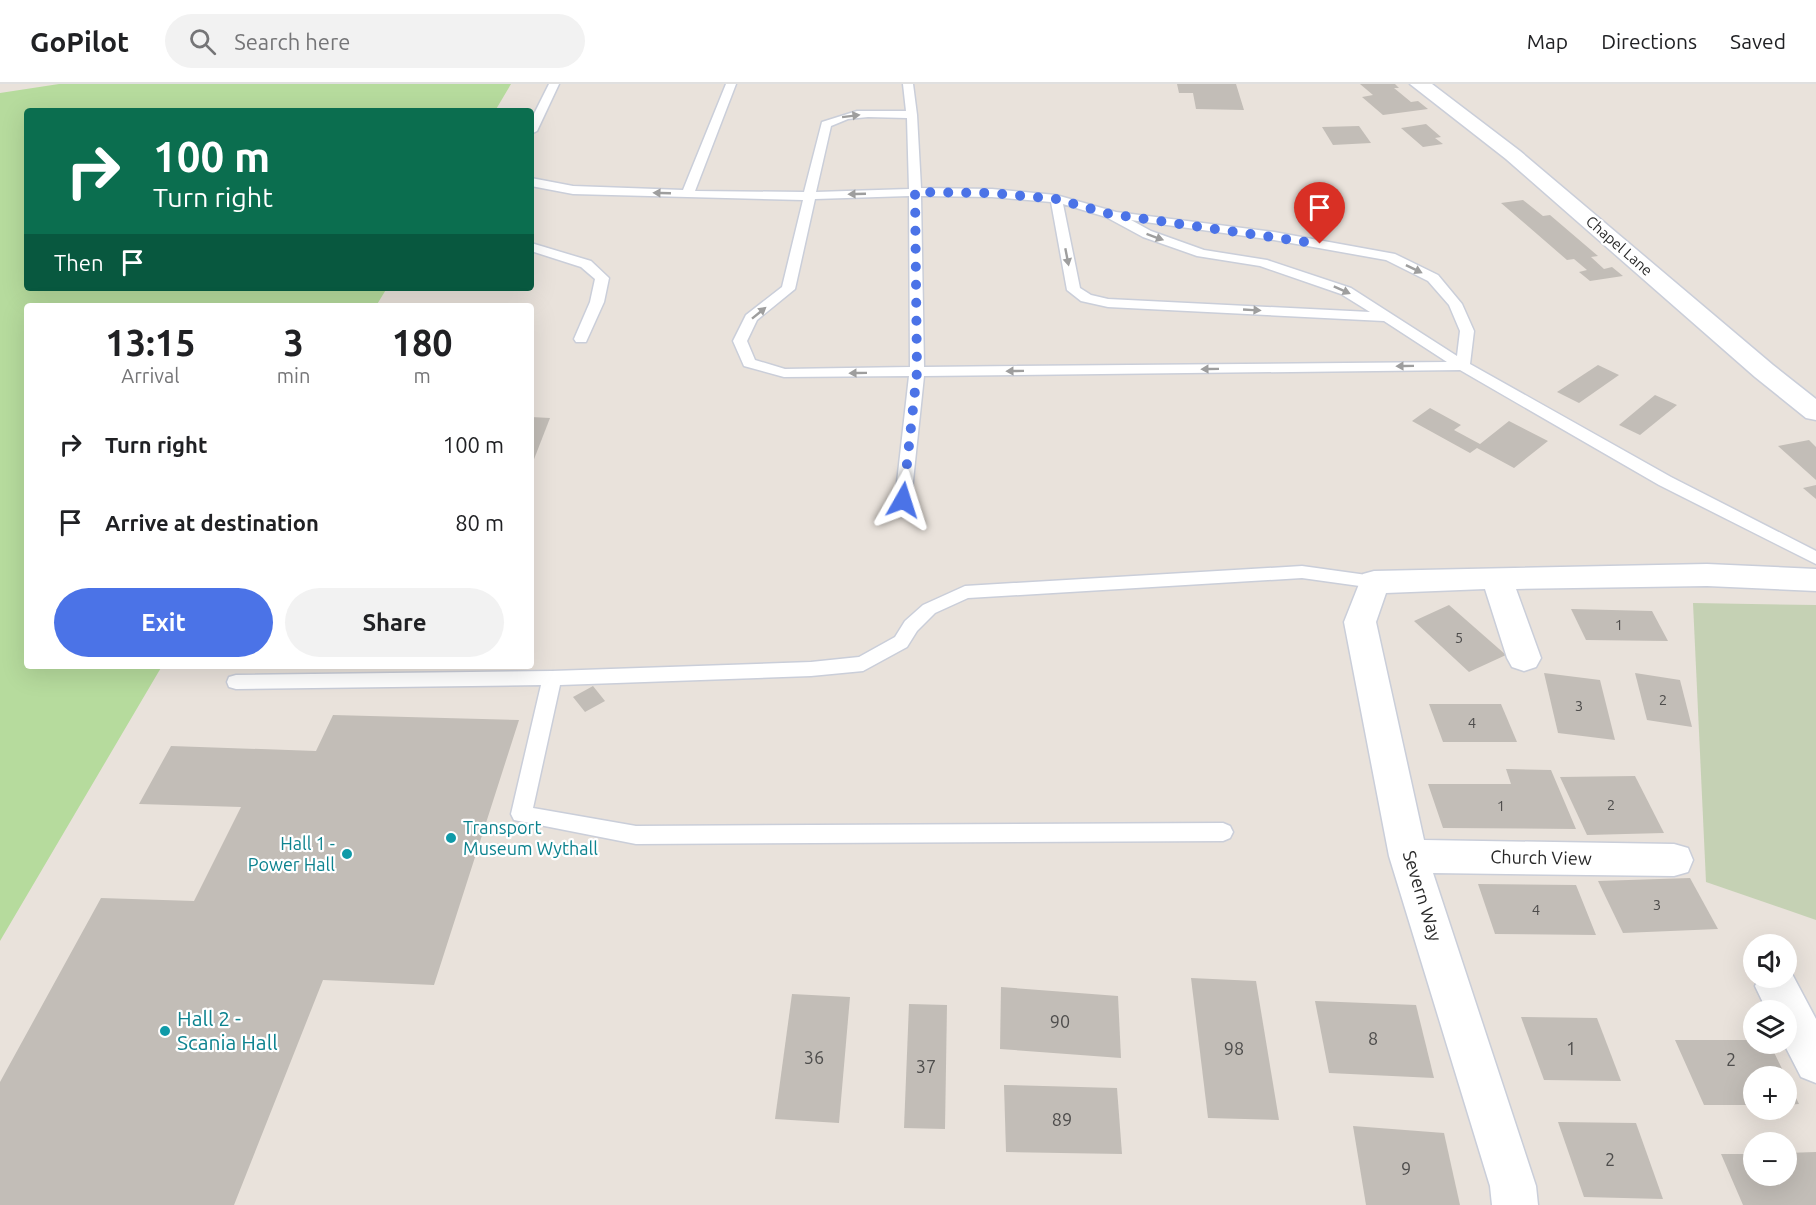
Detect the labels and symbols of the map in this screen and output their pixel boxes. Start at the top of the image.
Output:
one-way arrow [841,111,860,120]
pin [1294,182,1345,244]
one-way arrow [652,188,671,197]
one-way arrow [847,190,866,199]
street label: Chapel Lane [1583,212,1656,279]
one-way arrow [1146,233,1164,242]
one-way arrow [1063,247,1072,266]
one-way arrow [1405,263,1423,273]
one-way arrow [1333,285,1351,295]
one-way arrow [751,306,767,319]
one-way arrow [1243,306,1262,315]
one-way arrow [1395,361,1414,371]
one-way arrow [1200,364,1219,374]
one-way arrow [1005,366,1024,376]
one-way arrow [849,368,868,378]
position arrow [871,468,935,532]
house number: 1 [1615,616,1623,633]
house number: 5 [1455,629,1463,646]
house number: 2 [1659,691,1667,708]
house number: 3 [1575,697,1583,714]
house number: 4 [1468,714,1476,731]
house number: 2 [1607,796,1615,813]
house number: 1 [1497,797,1505,814]
place label: Transport Museum Wythall [463,817,598,858]
marker: Transport Museum Wythall [444,831,458,845]
place label: Hall 1 - Power Hall [248,833,335,874]
street label: Church View [1490,846,1592,868]
marker: Hall 1 - Power Hall [340,847,354,861]
street label: Severn Way [1400,848,1446,944]
house number: 3 [1653,896,1661,913]
house number: 4 [1532,901,1540,918]
place label: Hall 2 - Scania Hall [177,1006,278,1054]
house number: 90 [1050,1011,1070,1031]
marker: Hall 2 - Scania Hall [158,1024,172,1038]
house number: 8 [1368,1028,1378,1048]
house number: 98 [1224,1038,1244,1058]
house number: 1 [1566,1038,1576,1058]
house number: 36 [804,1047,824,1067]
house number: 2 [1726,1049,1736,1069]
house number: 37 [916,1056,936,1076]
house number: 89 [1052,1109,1072,1129]
house number: 2 [1605,1149,1615,1169]
house number: 9 [1401,1158,1411,1178]

